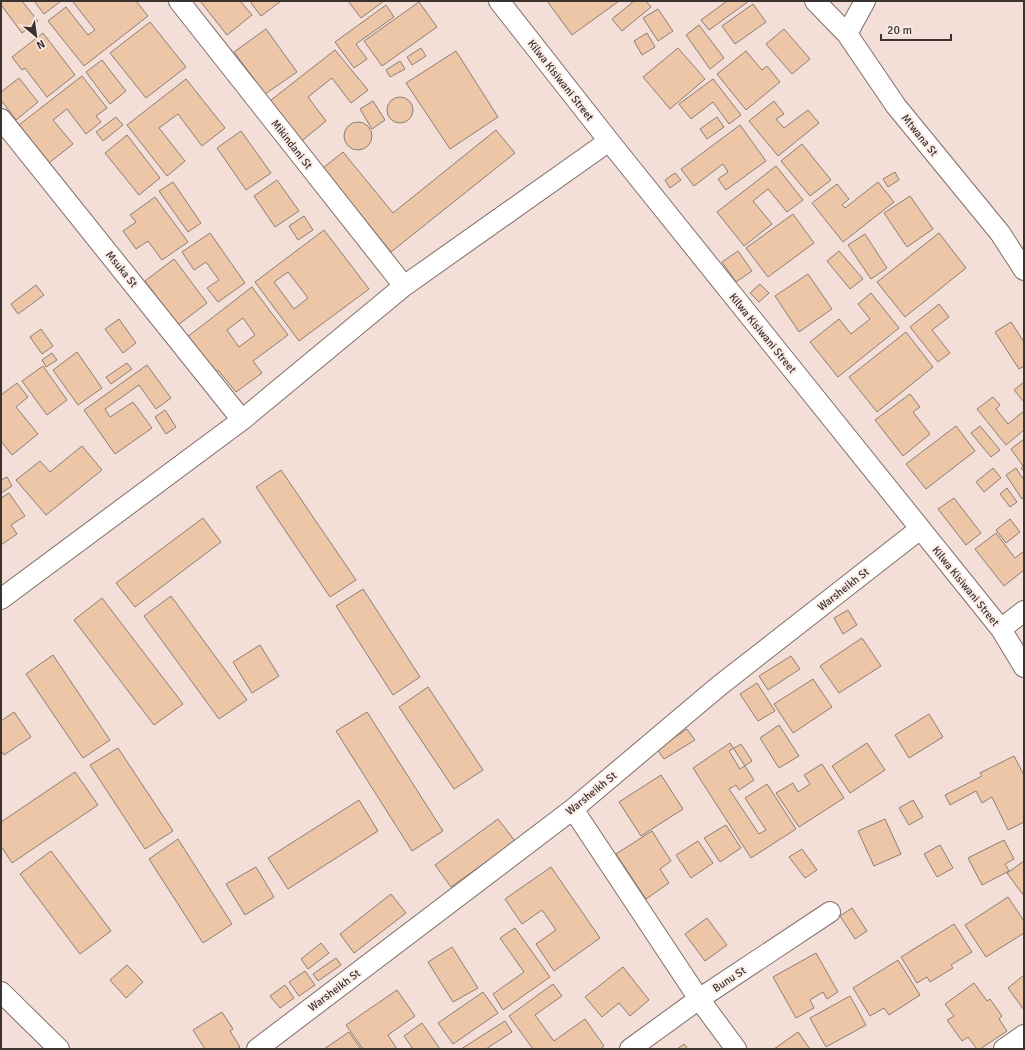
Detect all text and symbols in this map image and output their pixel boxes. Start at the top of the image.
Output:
north arrow [16,16,56,56]
scale bar [881,16,951,42]
text: 20 m [887,23,912,38]
text: N [34,37,47,52]
street label: Kilwa Kisiwani Street [525,37,596,124]
street label: Mtwana St [899,112,941,159]
street label: Mikindani St [268,117,315,172]
street label: Msuka St [103,248,140,290]
street label: Kilwa Kisiwani Street [726,291,799,376]
street label: Kilwa Kisiwani Street [929,544,1002,629]
street label: Warsheikh St [815,565,872,614]
street label: Warsheikh St [563,769,620,818]
street label: Bunu St [710,964,748,995]
street label: Warsheikh St [306,967,363,1014]

